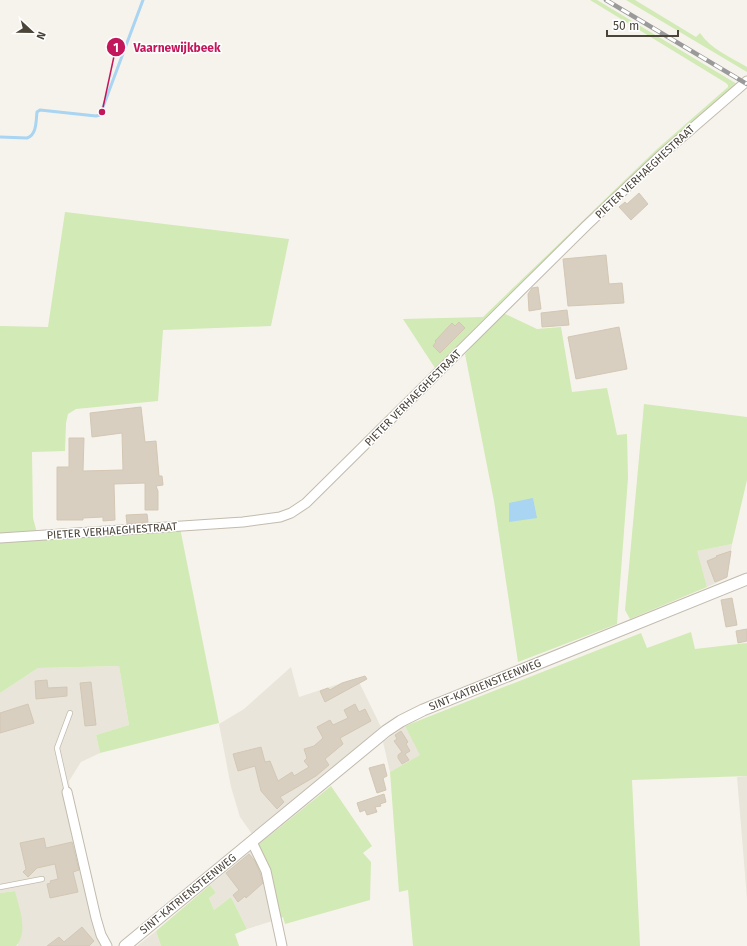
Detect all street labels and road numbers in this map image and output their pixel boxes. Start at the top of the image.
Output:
street label: PIETER VERHAEGHESTRAAT [593,122,698,221]
street label: PIETER VERHAEGHESTRAAT [362,347,464,449]
street label: PIETER VERHAEGHESTRAAT [46,520,178,542]
street label: SINT-KATRIENSTEENWEG [427,656,543,714]
street label: SINT-KATRIENSTEENWEG [137,851,239,937]

